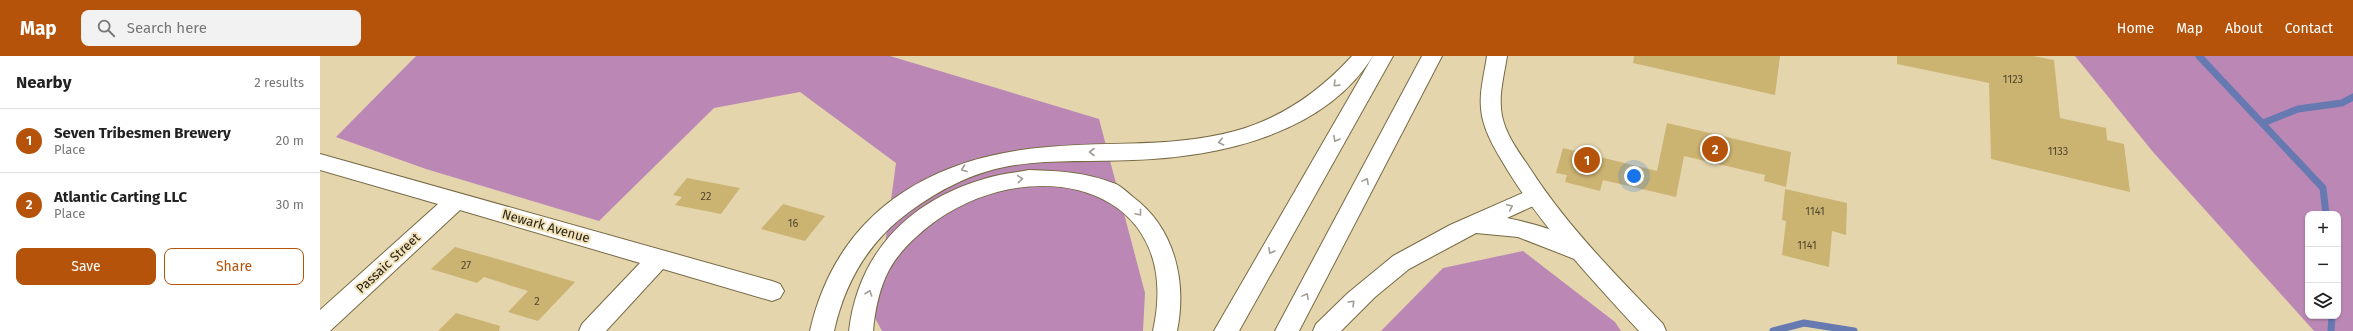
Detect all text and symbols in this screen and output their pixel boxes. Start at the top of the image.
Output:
search box [81,10,361,46]
text: Map [20,17,57,40]
icon: search [95,17,117,39]
text: Search here [127,19,207,37]
text: Home [2117,20,2154,37]
text: Map [2176,20,2203,37]
text: About [2225,20,2263,37]
text: Contact [2285,20,2333,37]
text: Nearby [16,72,71,93]
house number: 1123 [2003,73,2023,86]
text: 2 results [254,75,304,90]
one-way arrow [1333,80,1341,87]
text: Seven Tribesmen Brewery [54,124,231,142]
text: 1 [26,133,32,148]
text: 20 m [276,133,304,148]
one-way arrow [1333,134,1340,142]
pin: 2 [1702,134,1728,164]
one-way arrow [1218,137,1225,146]
text: Place [54,142,85,157]
pin: 1 [1574,145,1600,175]
house number: 1133 [2048,145,2068,158]
one-way arrow [1089,148,1095,156]
one-way arrow [961,165,968,173]
your location [1624,166,1644,186]
one-way arrow [1017,175,1023,184]
one-way arrow [1361,178,1369,186]
text: Atlantic Carting LLC [54,188,187,206]
house number: 22 [701,190,711,203]
text: 2 [26,197,32,212]
text: 30 m [276,197,304,212]
one-way arrow [1506,204,1513,212]
house number: 1141 [1805,205,1825,218]
text: Place [54,206,85,221]
street label: Newark Avenue [500,206,592,246]
one-way arrow [1135,209,1142,216]
map controls [2305,211,2341,319]
button: + [2305,211,2341,247]
house number: 16 [788,217,798,230]
street label: Passaic Street [353,230,423,296]
house number: 1141 [1797,239,1817,252]
one-way arrow [1269,247,1276,255]
button: − [2305,247,2341,283]
button: Save [16,248,156,285]
button: Share [164,248,304,285]
house number: 27 [461,259,471,272]
button: layers [2305,283,2341,319]
one-way arrow [864,290,872,297]
one-way arrow [1301,293,1308,301]
house number: 2 [534,295,540,308]
one-way arrow [1348,300,1355,308]

